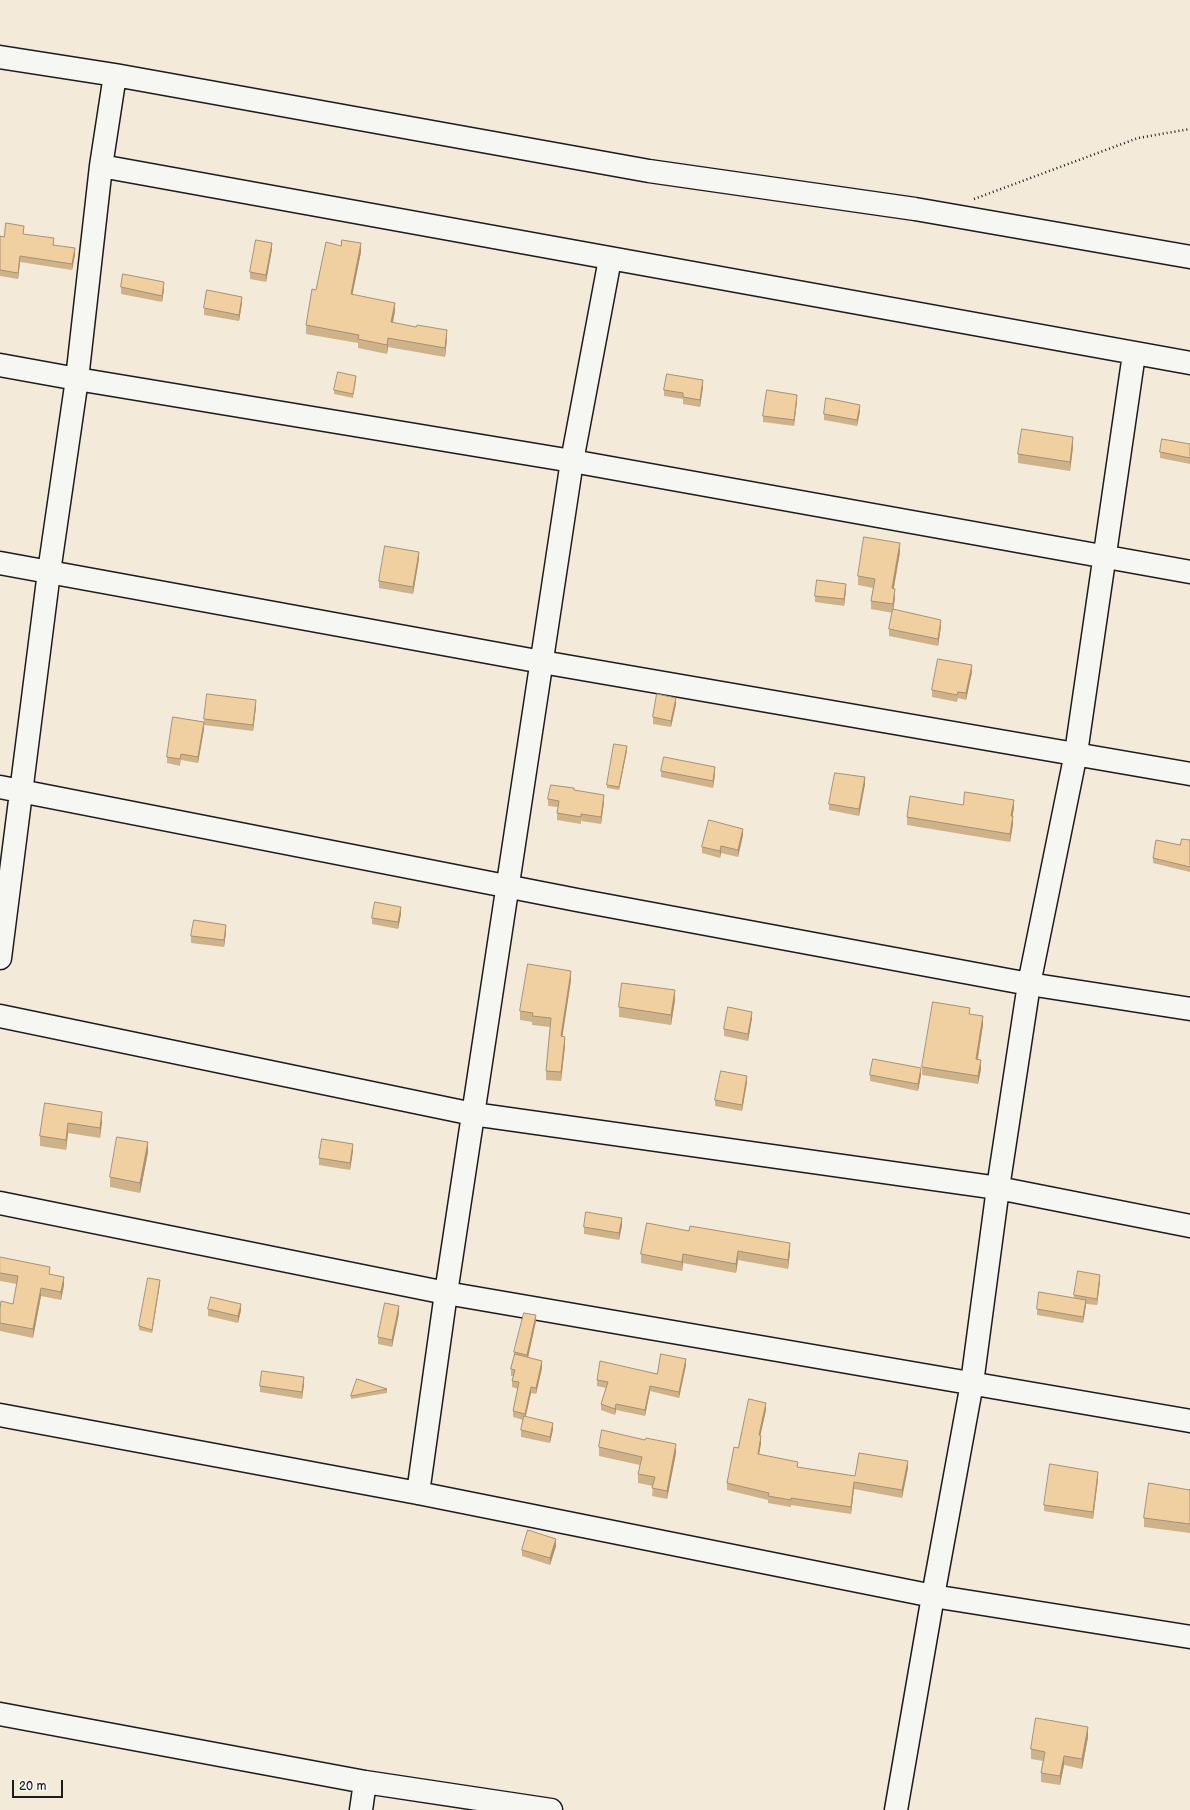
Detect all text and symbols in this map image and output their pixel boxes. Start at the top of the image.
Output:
scale bar [14,1772,65,1798]
text: 20 m [19,1779,46,1794]

